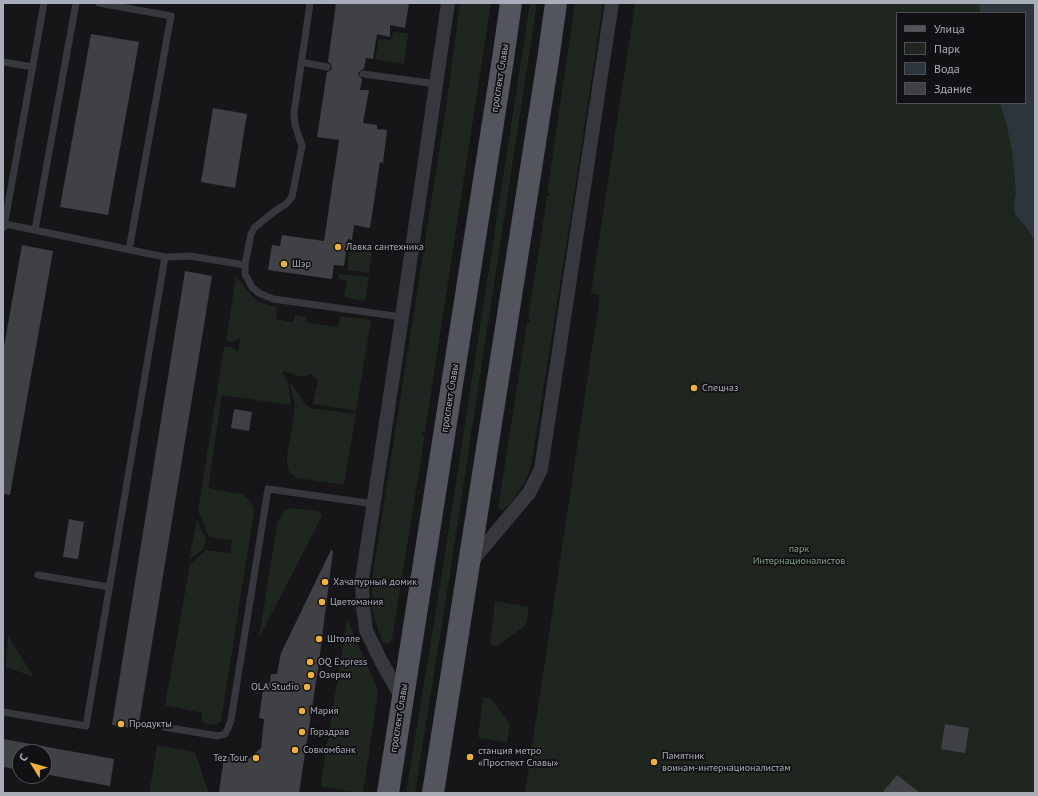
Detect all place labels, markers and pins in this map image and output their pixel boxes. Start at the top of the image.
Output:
place label: Лавка сантехника [346,241,424,253]
marker: Лавка сантехника [333,242,343,252]
place label: Шэр [292,258,311,270]
marker: Шэр [279,259,289,269]
place label: Спецназ [702,382,738,394]
marker: Спецназ [689,383,699,393]
place label: Хачапурный домик [333,576,417,588]
marker: Хачапурный домик [320,577,330,587]
place label: Цветомания [330,596,383,608]
marker: Цветомания [317,597,327,607]
place label: Штолле [327,633,360,645]
marker: Штолле [314,634,324,644]
place label: OQ Express [318,656,367,668]
marker: OQ Express [305,657,315,667]
place label: Озерки [319,669,351,681]
marker: Озерки [306,670,316,680]
place label: OLA Studio [251,681,299,693]
marker: OLA Studio [302,682,312,692]
place label: Мария [310,705,338,717]
marker: Мария [297,706,307,716]
place label: Продукты [129,718,172,730]
marker: Продукты [116,719,126,729]
place label: Горздрав [310,726,349,738]
marker: Горздрав [297,727,307,737]
place label: Совкомбанк [303,744,356,756]
marker: Совкомбанк [290,745,300,755]
place label: станция метро «Проспект Славы» [478,745,558,768]
place label: Памятник воинам-интернационалистам [662,750,791,774]
place label: Tez Tour [213,752,248,764]
marker: станция метро «Проспект Славы» [465,752,475,762]
marker: Tez Tour [251,753,261,763]
marker: Памятник воинам-интернационалистам [649,757,659,767]

